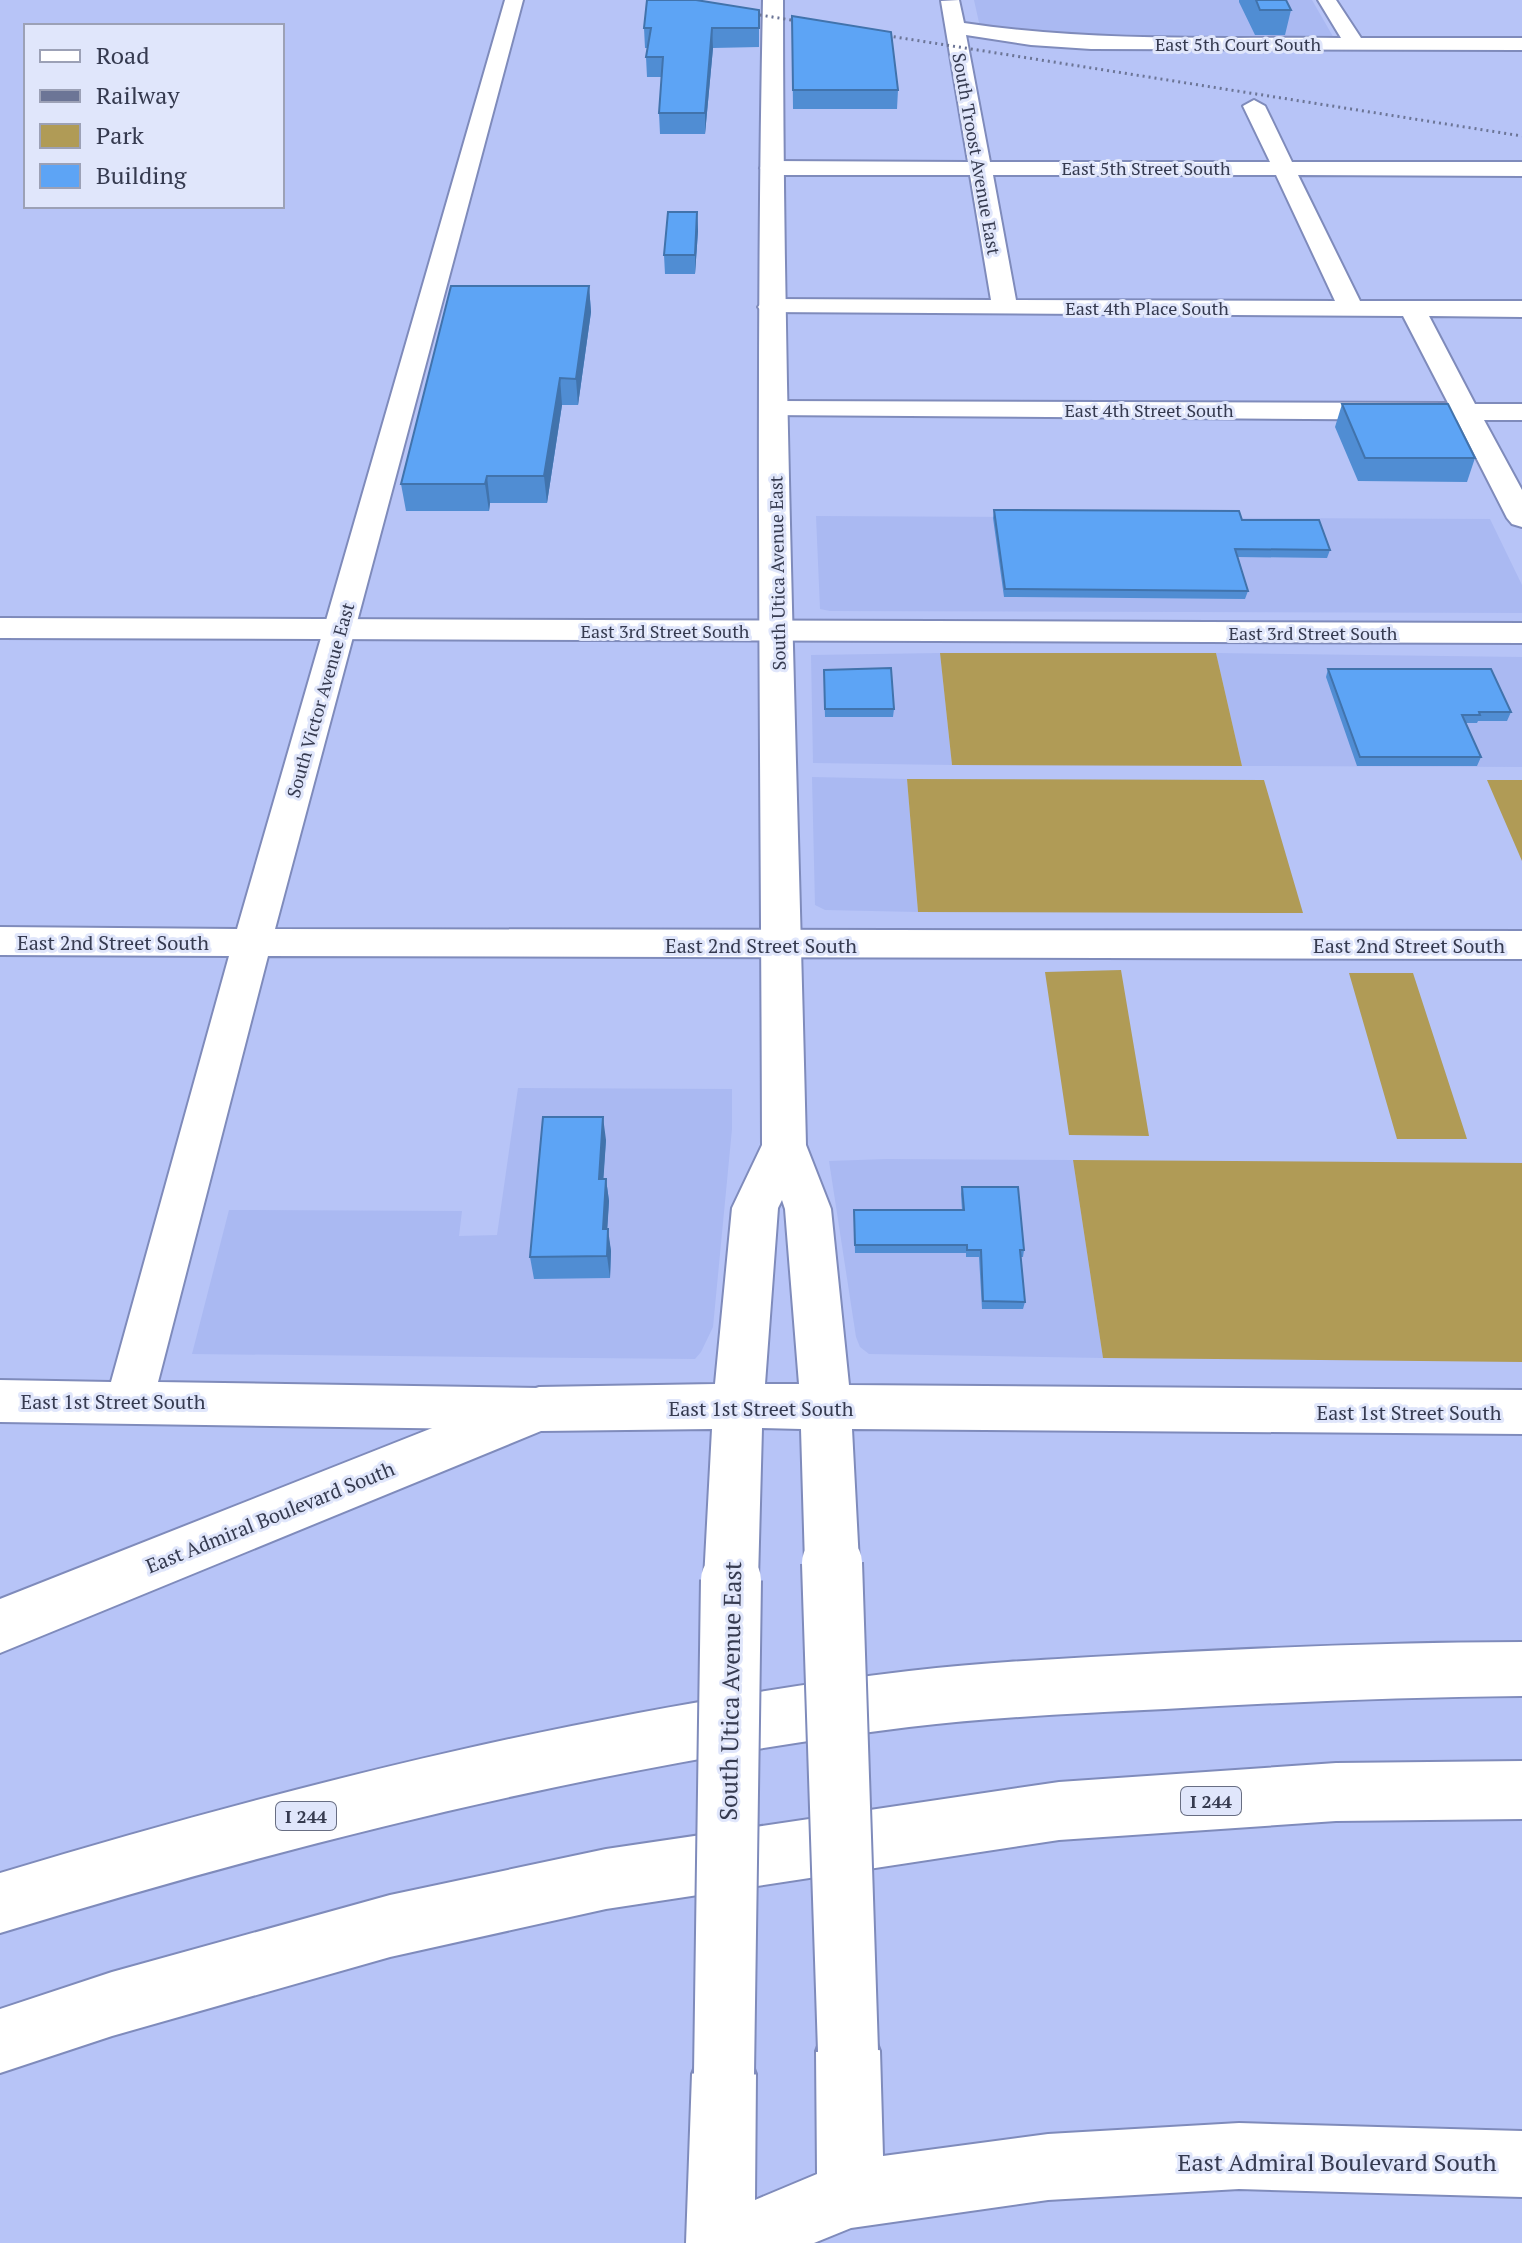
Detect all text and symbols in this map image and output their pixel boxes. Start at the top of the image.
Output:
legend [24,24,284,208]
street label: East 5th Court South [1155,32,1322,56]
text: Road [96,39,150,71]
street label: South Troost Avenue East [947,51,1007,257]
text: Railway [96,79,180,111]
text: Park [96,119,145,151]
street label: East 5th Street South [1061,156,1231,180]
text: Building [96,159,187,191]
street label: East 4th Place South [1065,296,1229,320]
street label: East 4th Street South [1064,398,1234,422]
street label: South Utica Avenue East [763,475,791,670]
street label: South Victor Avenue East [281,599,359,800]
street label: East 3rd Street South [581,619,750,643]
street label: East 3rd Street South [1229,621,1398,645]
street label: East 2nd Street South [17,929,209,956]
street label: East 2nd Street South [665,932,857,959]
street label: East 2nd Street South [1313,932,1505,959]
street label: East 1st Street South [21,1388,206,1415]
street label: East 1st Street South [669,1395,854,1422]
street label: East 1st Street South [1317,1399,1502,1426]
street label: East Admiral Boulevard South [142,1455,399,1579]
street label: South Utica Avenue East [712,1561,748,1821]
road number: I 244 [1181,1787,1241,1815]
road number: I 244 [276,1802,336,1830]
street label: East Admiral Boulevard South [1177,2146,1497,2178]

